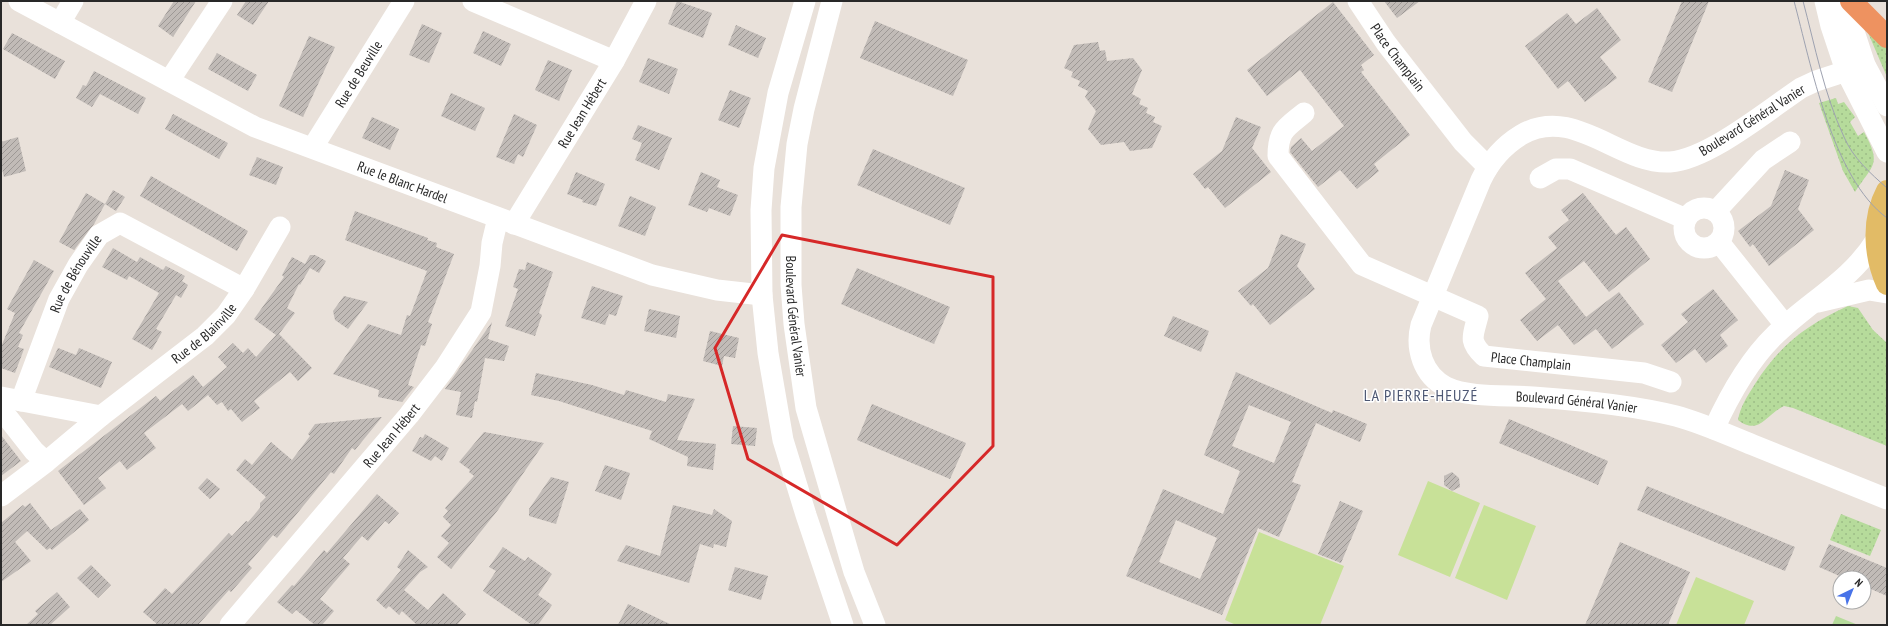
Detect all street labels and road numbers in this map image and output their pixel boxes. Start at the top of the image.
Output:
street label: Place Champlain [1367,20,1429,95]
street label: Rue de Beuville [331,37,386,111]
street label: Rue Jean Hébert [554,75,610,151]
street label: Boulevard Général Vanier [1696,80,1808,160]
street label: Rue le Blanc Hardel [355,157,451,207]
street label: Rue de Bénouville [46,231,106,315]
street label: Boulevard Général Vanier [782,256,810,378]
street label: Rue de Blainville [168,300,240,367]
street label: Place Champlain [1490,348,1572,374]
street label: Boulevard Général Vanier [1516,387,1639,417]
street label: Rue Jean Hébert [359,400,424,471]

